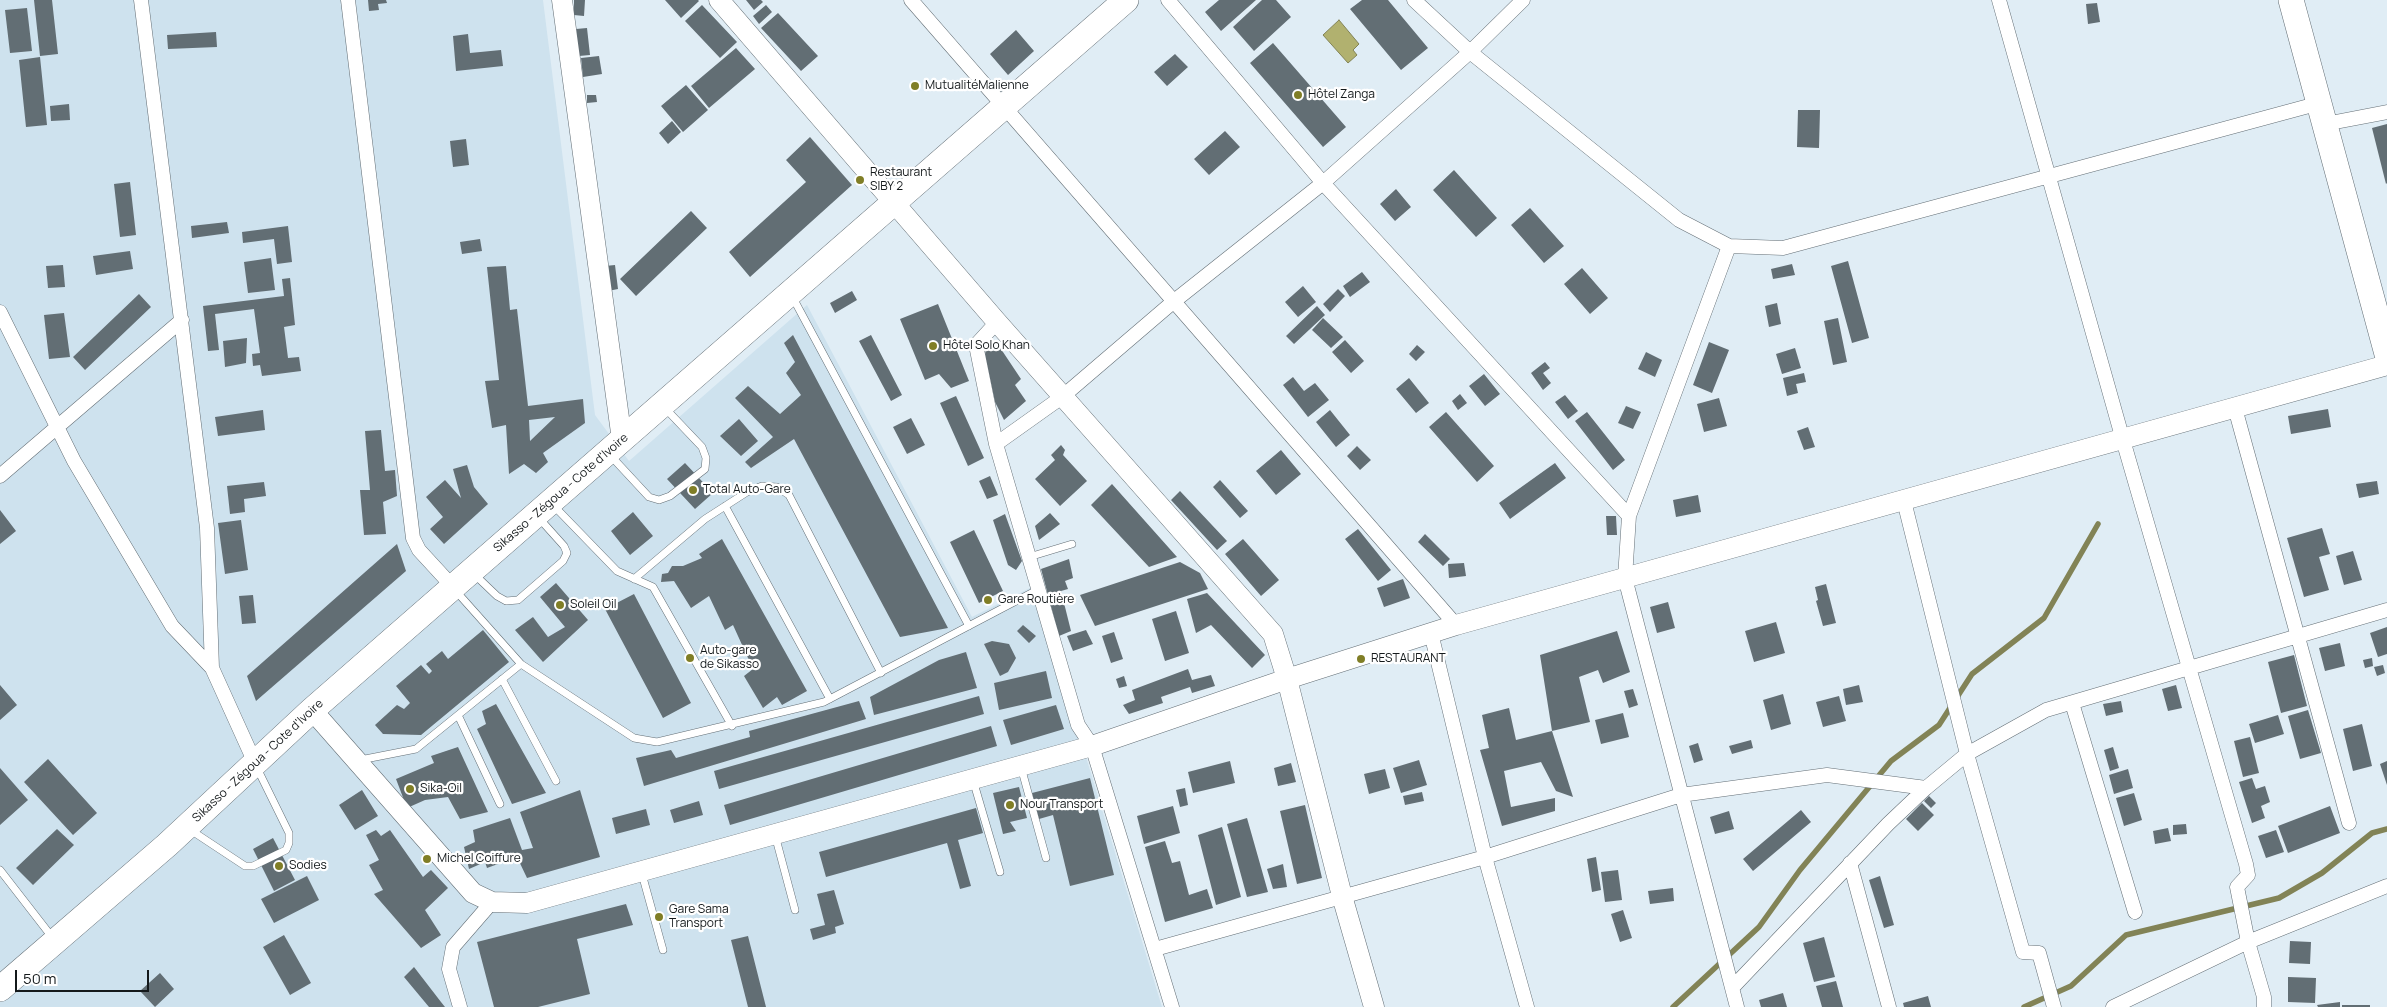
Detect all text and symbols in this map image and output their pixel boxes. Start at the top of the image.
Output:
place label: MutualitéMalienne [925,79,1029,93]
marker: MutualitéMalienne [909,80,921,92]
place label: Hôtel Zanga [1308,88,1375,102]
marker: Hôtel Zanga [1292,89,1304,101]
place label: Restaurant SIBY 2 [870,166,932,194]
marker: Restaurant SIBY 2 [854,174,866,186]
place label: Hôtel Solo Khan [943,339,1030,353]
marker: Hôtel Solo Khan [927,340,939,352]
street label: Sikasso - Zégoua - Cote d'Ivoire [491,431,631,555]
place label: Total Auto-Gare [703,483,791,497]
marker: Total Auto-Gare [687,484,699,496]
place label: Gare Routière [998,593,1074,607]
marker: Gare Routière [982,594,994,606]
place label: Soleil Oil [570,598,617,612]
marker: Soleil Oil [554,599,566,611]
place label: Auto-gare de Sikasso [700,644,759,672]
marker: Auto-gare de Sikasso [684,652,696,664]
place label: RESTAURANT [1371,652,1446,666]
marker: RESTAURANT [1355,653,1367,665]
street label: Sikasso - Zégoua - Cote d'Ivoire [190,697,326,825]
place label: Sika-Oil [420,782,462,796]
marker: Sika-Oil [404,783,416,795]
place label: Nour Transport [1020,798,1103,812]
marker: Nour Transport [1004,799,1016,811]
place label: Michel Coiffure [437,852,521,866]
marker: Michel Coiffure [421,853,433,865]
place label: Sodies [289,859,327,873]
marker: Sodies [273,860,285,872]
place label: Gare Sama Transport [669,903,729,931]
marker: Gare Sama Transport [653,911,665,923]
scale bar [18,960,151,992]
text: 50 m [23,968,57,989]

